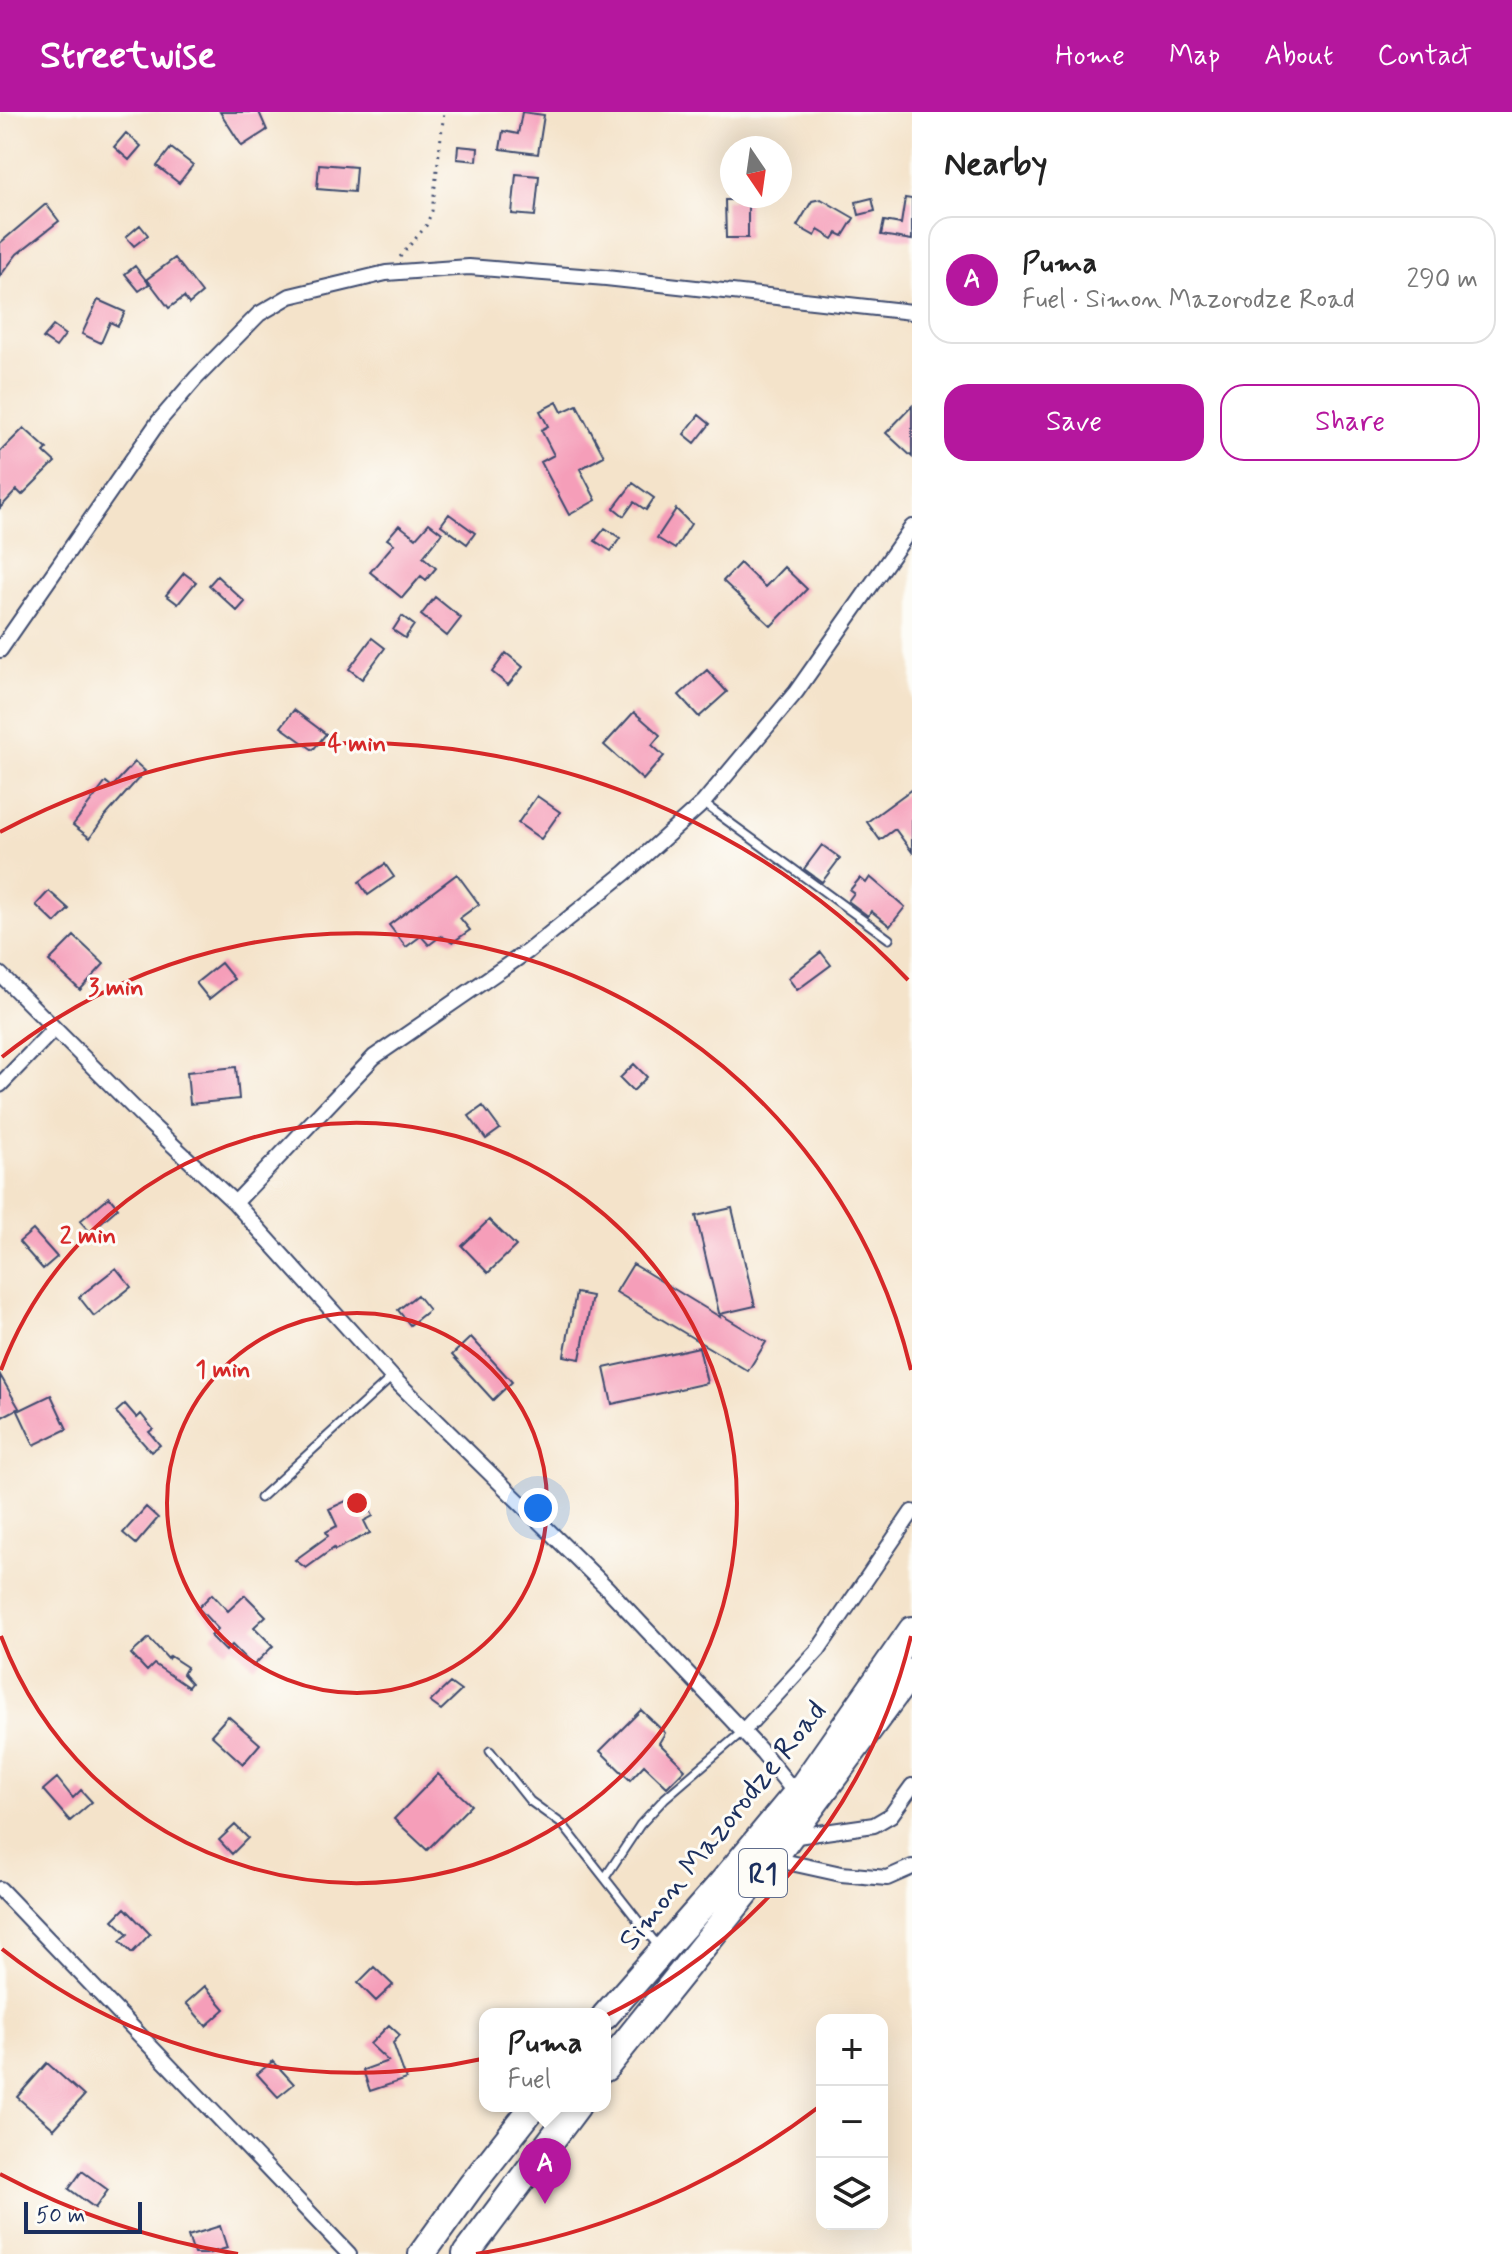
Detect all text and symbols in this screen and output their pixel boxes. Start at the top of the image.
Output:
text: Streetwise [40,32,216,81]
text: Home [1055,38,1125,75]
text: Map [1169,38,1220,75]
text: About [1264,38,1333,75]
text: Contact [1377,38,1472,75]
north arrow [720,136,792,208]
text: Nearby [944,142,1048,187]
text: Puma [1022,244,1097,283]
text: A [963,263,981,297]
text: 290 m [1406,263,1478,297]
text: Fuel · Simon Mazorodze Road [1022,283,1355,317]
button: Save [944,384,1204,461]
button: Share [1220,384,1480,461]
text: 4 min [328,729,386,760]
text: 3 min [88,973,144,1004]
text: 2 min [60,1221,116,1252]
text: 1 min [195,1355,251,1386]
your location [518,1488,558,1528]
centre of rings [343,1489,371,1517]
street label: Simon Mazorodze Road [610,1693,836,1959]
road number: R1 [739,1849,787,1897]
popup [479,2008,611,2112]
map controls [816,2014,888,2230]
button: + [816,2014,888,2086]
text: Puma [507,2024,583,2063]
text: Fuel [507,2063,551,2097]
button: − [816,2086,888,2158]
pin: A [519,2138,571,2204]
button: layers [816,2158,888,2230]
scale bar [24,2198,142,2234]
text: 50 m [36,2202,85,2230]

